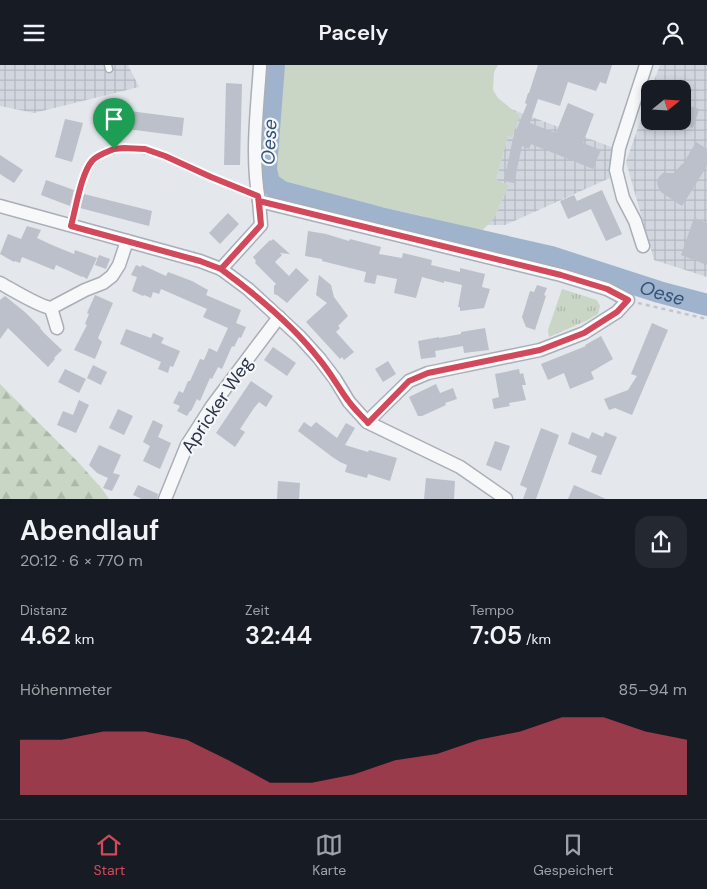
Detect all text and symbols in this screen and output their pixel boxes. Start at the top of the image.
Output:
text: Pacely [319,18,388,47]
icon: menu [20,19,48,47]
icon: person [659,19,687,47]
north arrow [641,80,691,130]
map controls [641,80,691,130]
pin [93,98,135,149]
icon: arrive [100,105,128,133]
water label: Oese [255,118,283,165]
water label: Oese [636,274,688,311]
street label: Apricker Weg [176,352,258,458]
text: Abendlauf [20,512,159,549]
button: share [635,516,687,568]
text: 20:12 · 6 × 770 m [20,550,143,571]
text: Distanz [20,601,67,619]
text: Zeit [245,601,269,619]
text: Tempo [470,601,514,619]
text: 4.62 [20,619,71,652]
text: 32:44 [245,619,312,652]
text: 7:05 [470,619,522,652]
text: km [71,630,94,648]
text: /km [522,630,551,648]
text: Höhenmeter [20,679,112,700]
text: 85–94 m [619,679,687,700]
tab: Start [93,831,125,879]
tab: Karte [312,831,346,879]
tab: Gespeichert [533,831,614,879]

